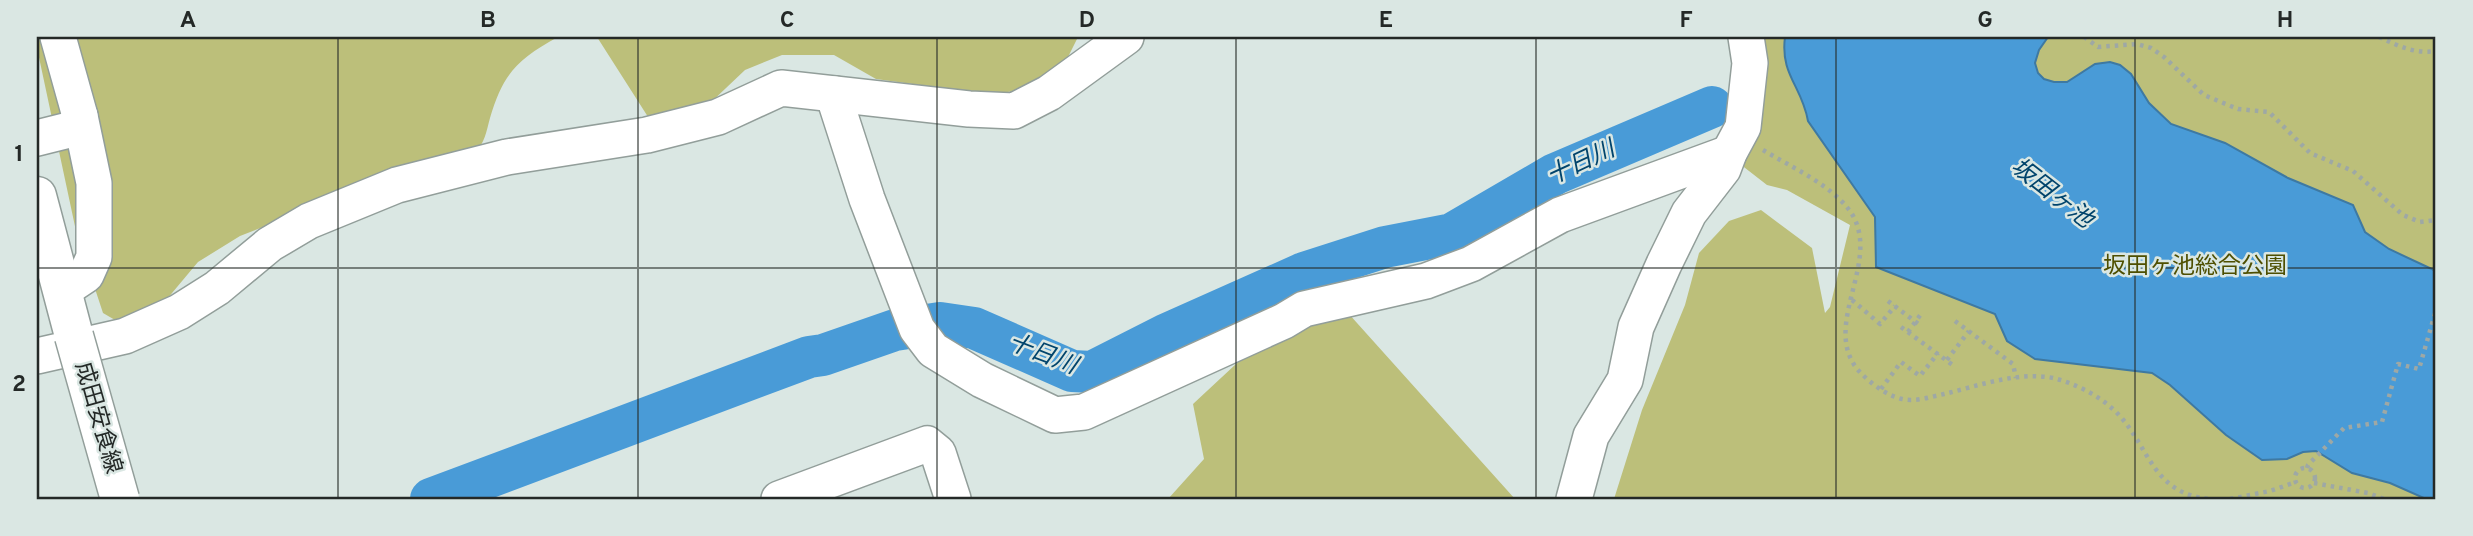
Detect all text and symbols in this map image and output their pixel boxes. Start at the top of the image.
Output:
text: A [180,7,196,36]
text: B [480,7,496,36]
text: C [780,7,794,36]
text: D [1079,7,1095,36]
text: E [1379,7,1393,36]
text: F [1679,7,1693,36]
text: G [1977,7,1993,36]
text: H [2277,7,2293,36]
water label: 十日川 [1542,134,1623,193]
text: 1 [14,141,24,170]
water label: 坂田ヶ池 [2004,153,2100,237]
park label: 坂田ヶ池総合公園 [2103,253,2287,282]
water label: 十日川 [1003,328,1084,383]
street label: 成田安食線 [67,359,127,477]
text: 2 [12,371,26,400]

